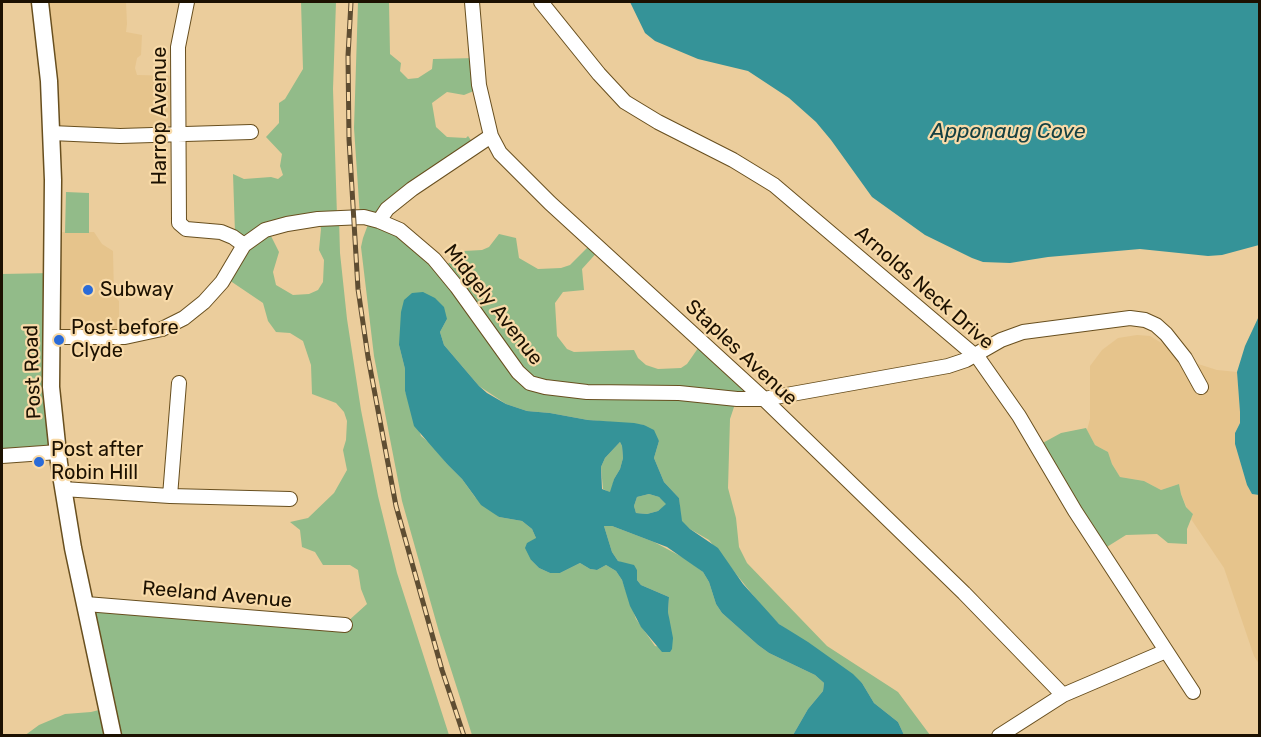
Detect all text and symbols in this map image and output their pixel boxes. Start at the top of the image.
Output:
street label: Harrop Avenue [148,47,172,185]
water label: Apponaug Cove [931,119,1085,145]
street label: Arnolds Neck Drive [850,221,998,355]
street label: Midgely Avenue [438,240,548,370]
place label: Subway [100,278,174,302]
marker: Subway [81,283,95,297]
street label: Staples Avenue [680,295,802,411]
place label: Post before Clyde [71,316,179,363]
street label: Post Road [19,324,47,420]
marker: Post before Clyde [52,333,66,347]
place label: Post after Robin Hill [51,438,143,485]
marker: Post after Robin Hill [32,455,46,469]
street label: Reeland Avenue [141,576,293,614]

